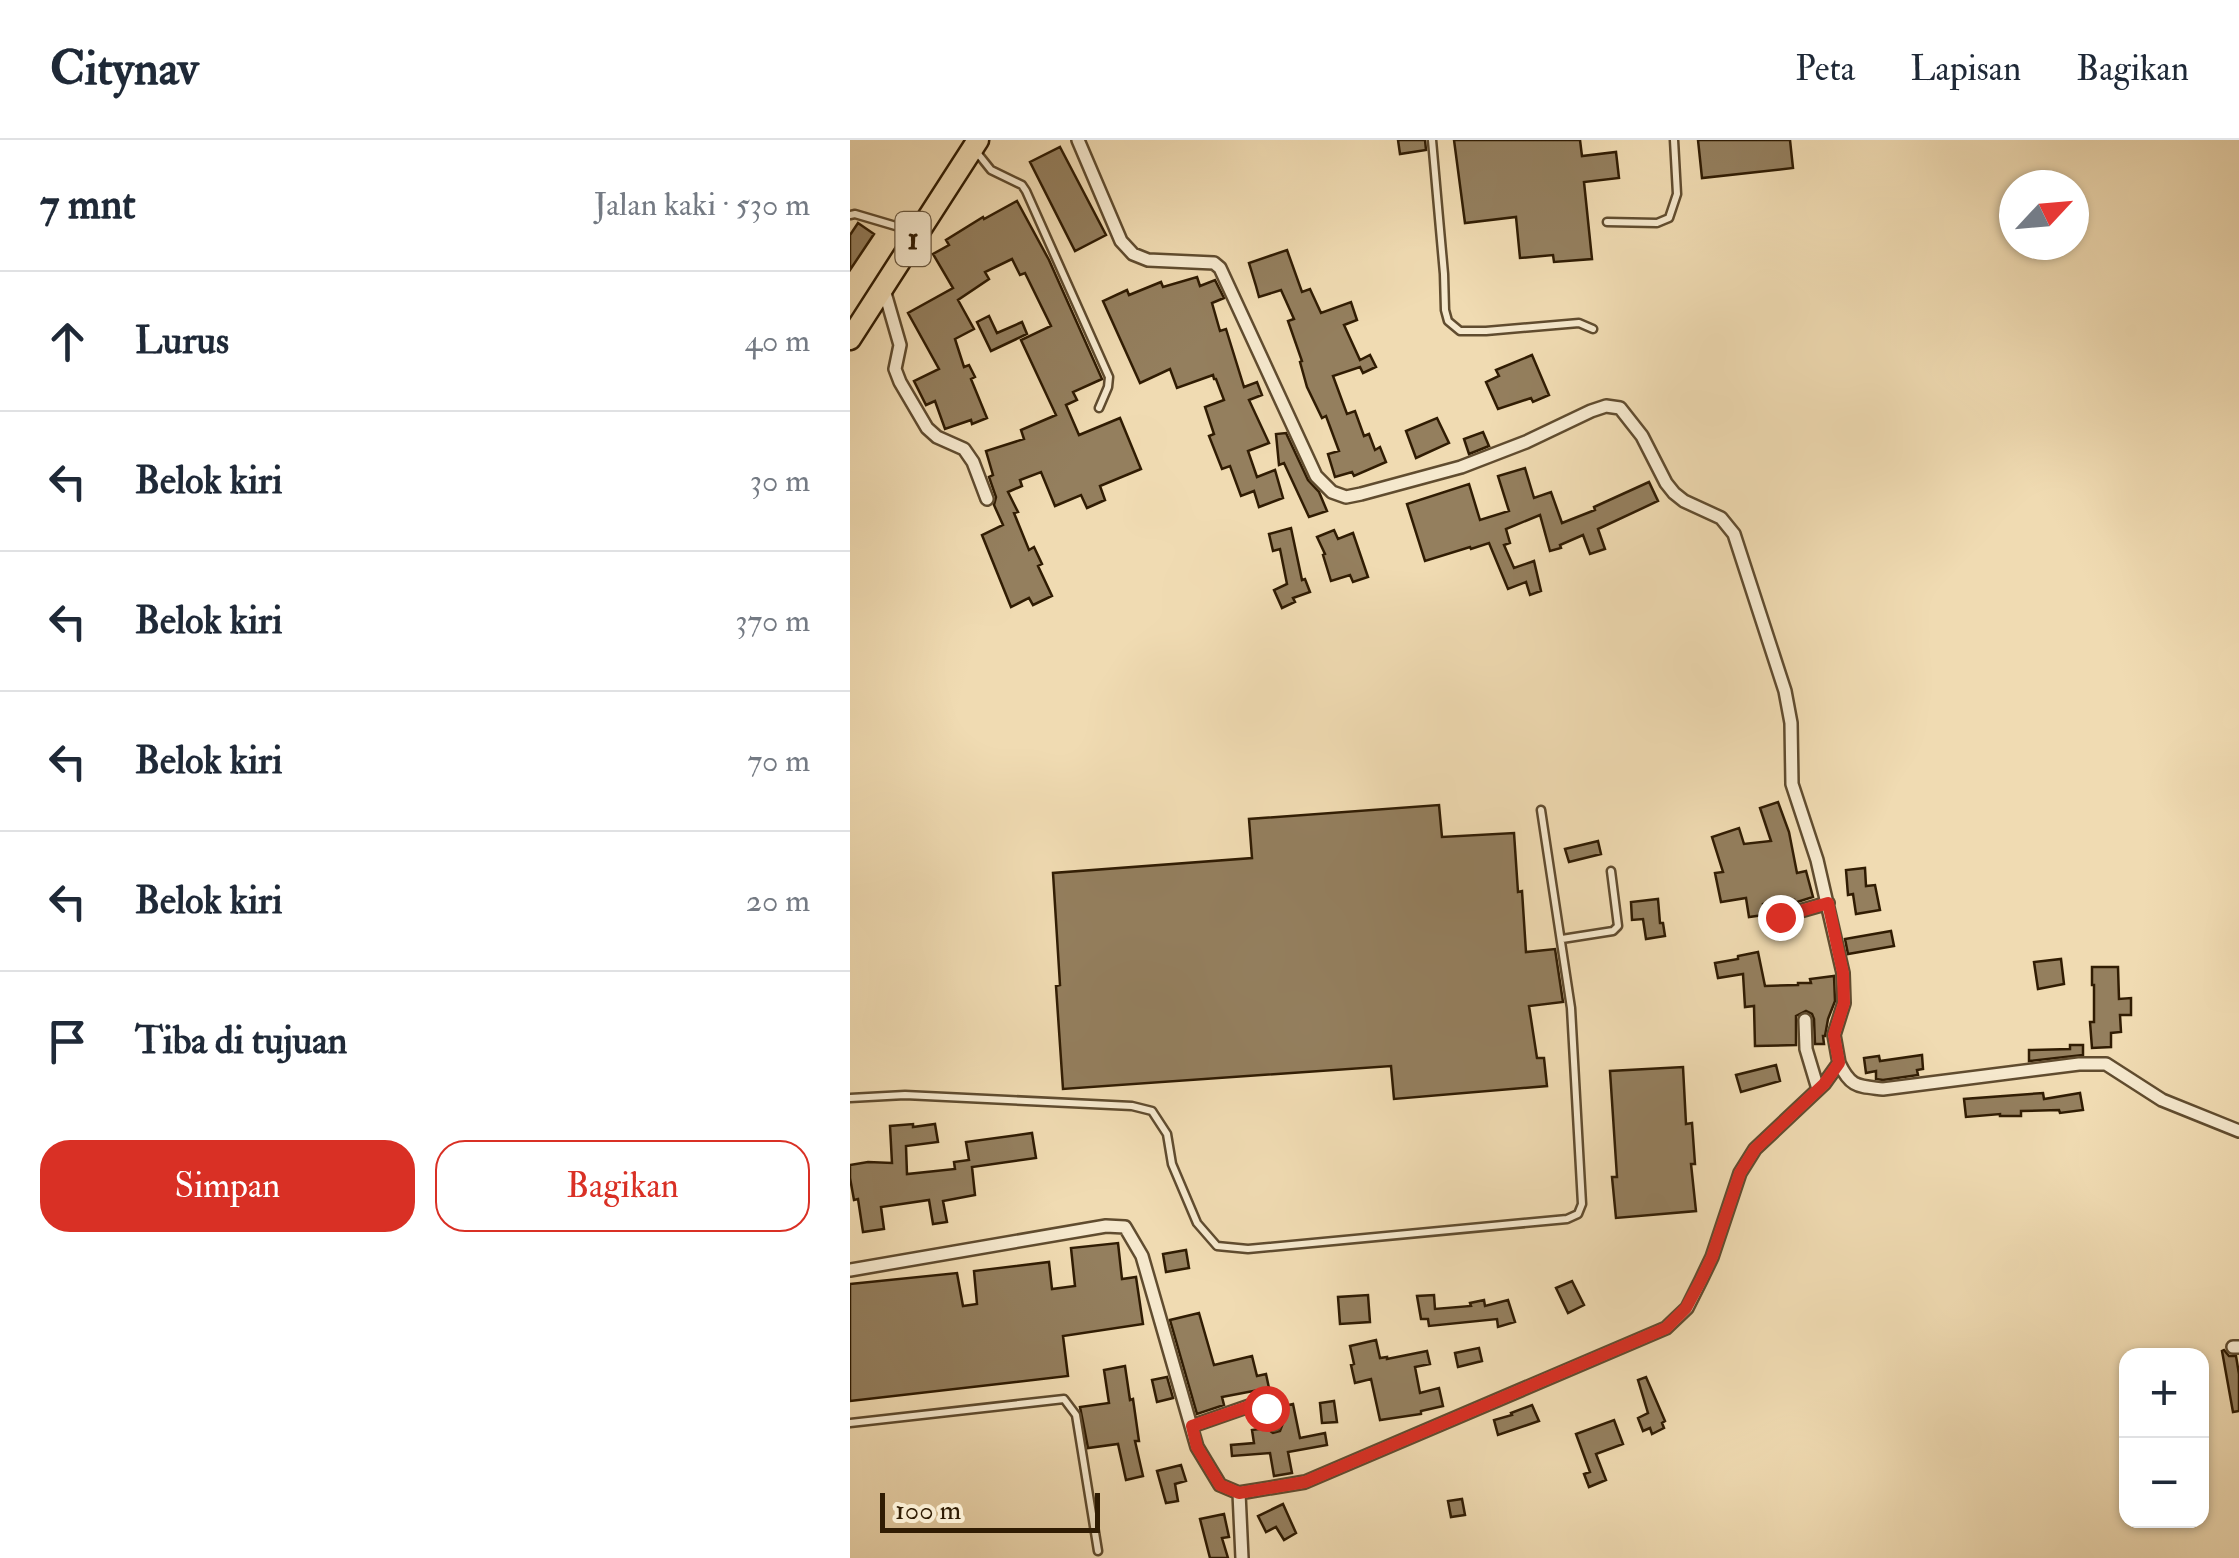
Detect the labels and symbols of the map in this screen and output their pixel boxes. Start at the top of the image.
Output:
north arrow [1999,170,2089,260]
road number: 1 [896,212,930,266]
route end [1758,895,1804,941]
route start [1244,1386,1290,1432]
scale bar [880,1488,1100,1532]

